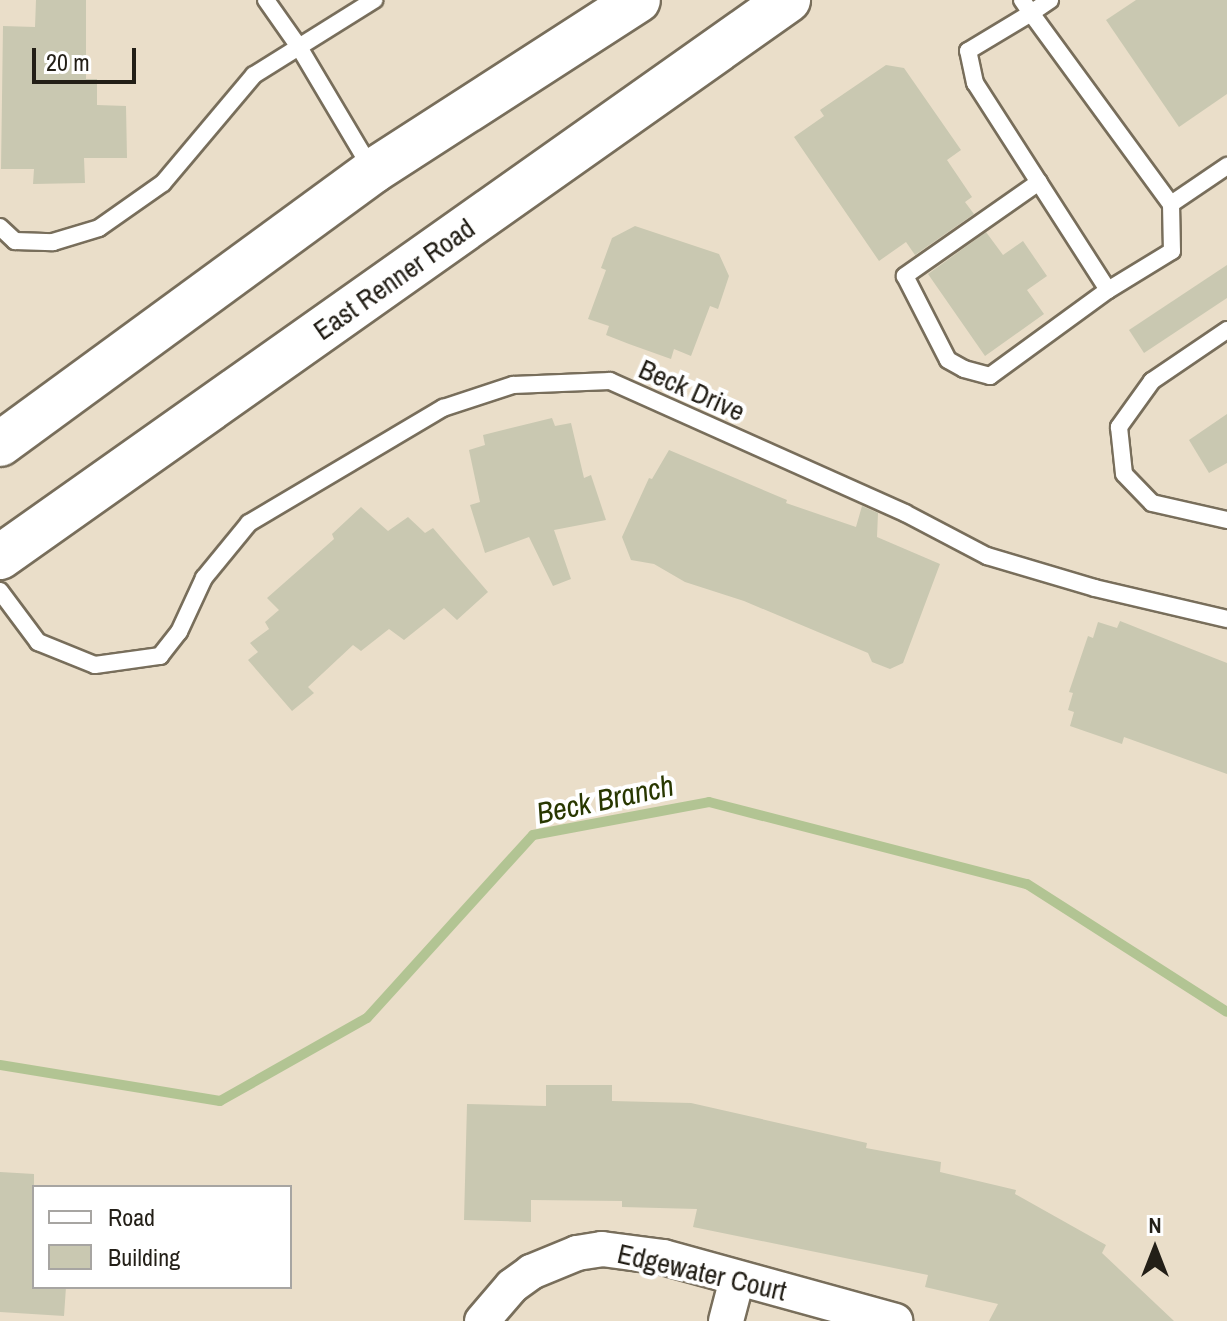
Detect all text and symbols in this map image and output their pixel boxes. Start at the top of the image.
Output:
scale bar [36,32,140,82]
text: 20 m [46,46,90,78]
street label: East Renner Road [307,211,481,347]
street label: Beck Drive [634,352,750,428]
water label: Beck Branch [533,767,677,831]
legend [32,1185,292,1289]
text: Road [108,1201,155,1233]
north arrow [1115,1209,1195,1289]
text: N [1148,1210,1162,1240]
street label: Edgewater Court [614,1236,790,1308]
text: Building [108,1241,180,1273]

